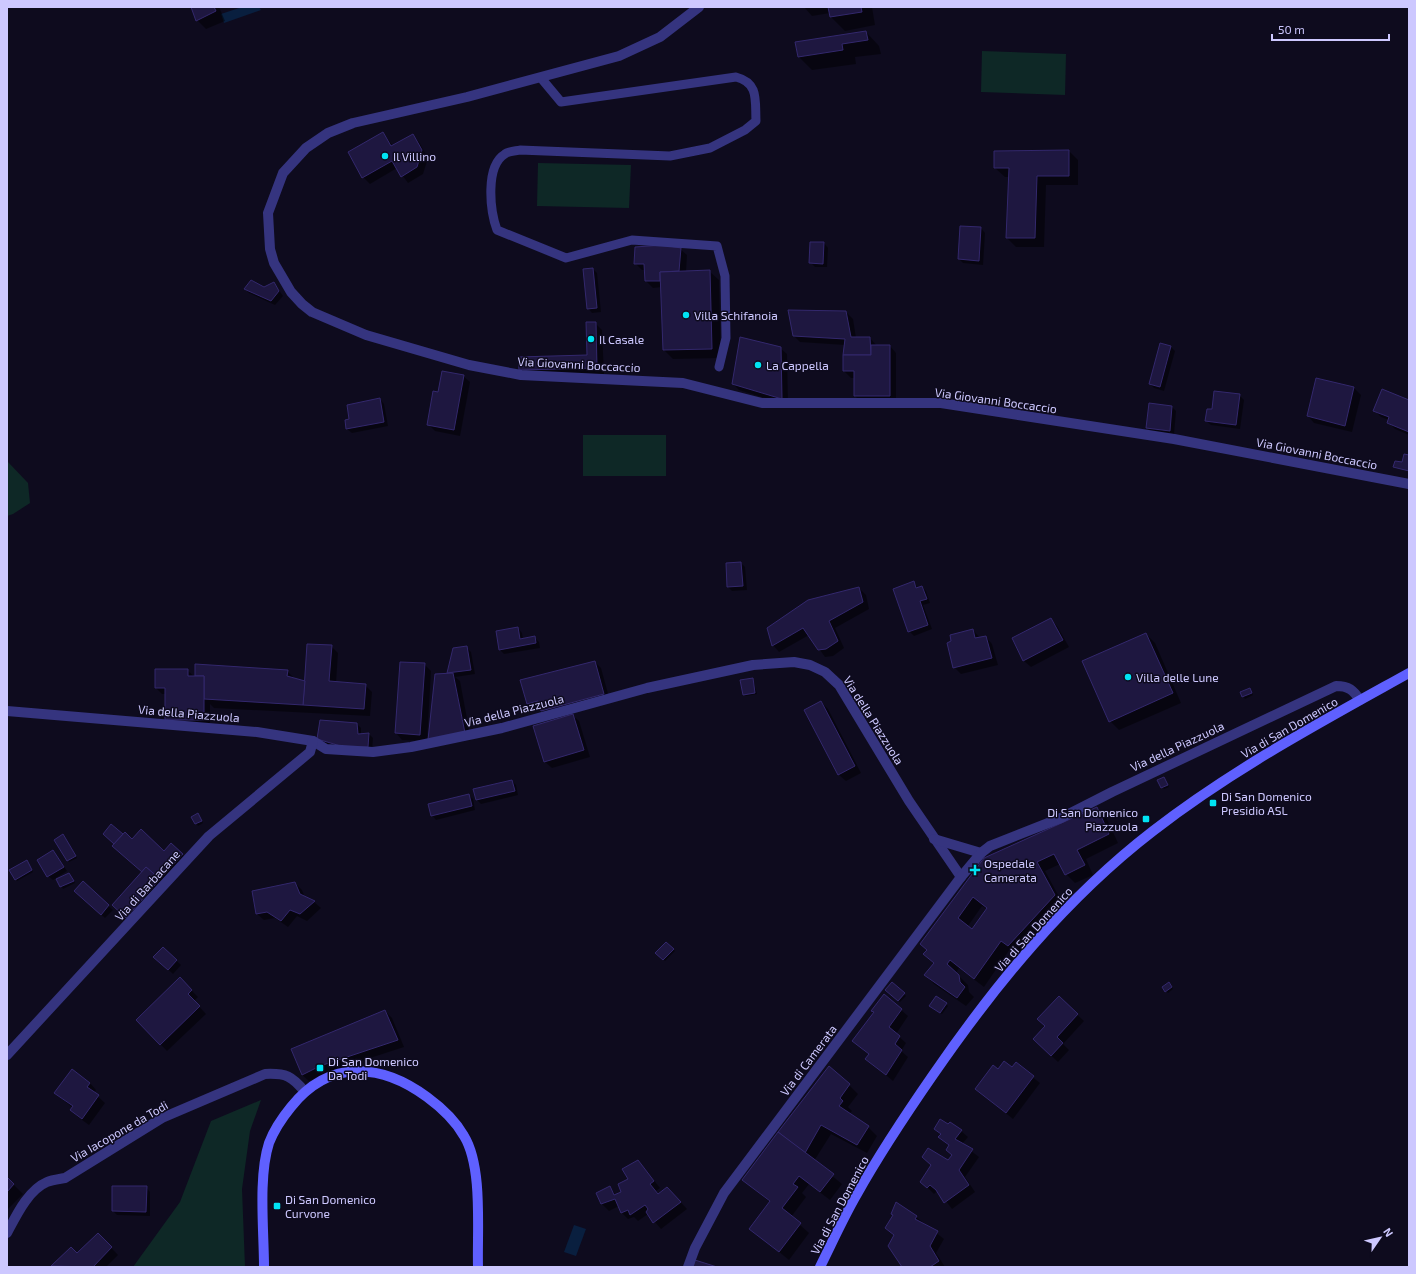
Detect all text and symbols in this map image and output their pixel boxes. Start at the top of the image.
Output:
scale bar [1272,16,1389,42]
text: 50 m [1278,22,1305,36]
place label: Il Villino [393,149,436,163]
marker: Il Villino [380,151,390,161]
place label: Villa Schifanoia [694,308,778,322]
marker: Villa Schifanoia [681,310,691,320]
place label: Il Casale [599,332,644,346]
marker: Il Casale [586,334,596,344]
street label: Via Giovanni Boccaccio [517,354,641,374]
place label: La Cappella [766,358,829,372]
marker: La Cappella [753,360,763,370]
street label: Via Giovanni Boccaccio [934,384,1058,416]
street label: Via Giovanni Boccaccio [1255,434,1379,472]
place label: Villa delle Lune [1136,670,1219,684]
marker: Villa delle Lune [1123,672,1133,682]
street label: Via della Piazzuola [841,673,907,767]
street label: Via della Piazzuola [463,691,565,729]
street label: Via di San Domenico [1238,694,1340,760]
street label: Via della Piazzuola [138,702,240,724]
street label: Via della Piazzuola [1128,718,1226,774]
place label: Di San Domenico Presidio ASL [1221,789,1312,817]
marker: Di San Domenico Presidio ASL [1208,798,1218,808]
place label: Di San Domenico Piazzuola [1047,805,1138,833]
marker: Di San Domenico Piazzuola [1141,814,1151,824]
street label: Via di Barbacane [112,847,182,923]
place label: Ospedale Camerata [984,856,1037,884]
marker: Ospedale Camerata [969,864,981,876]
street label: Via di San Domenico [991,884,1075,974]
street label: Via di Camerata [777,1022,839,1098]
place label: Di San Domenico Da Todi [328,1054,419,1082]
marker: Di San Domenico Da Todi [315,1063,325,1073]
street label: Via Iacopone da Todi [68,1097,170,1165]
street label: Via di San Domenico [807,1153,871,1257]
place label: Di San Domenico Curvone [285,1192,376,1220]
marker: Di San Domenico Curvone [272,1201,282,1211]
north arrow [1360,1218,1400,1258]
text: N [1381,1225,1396,1239]

